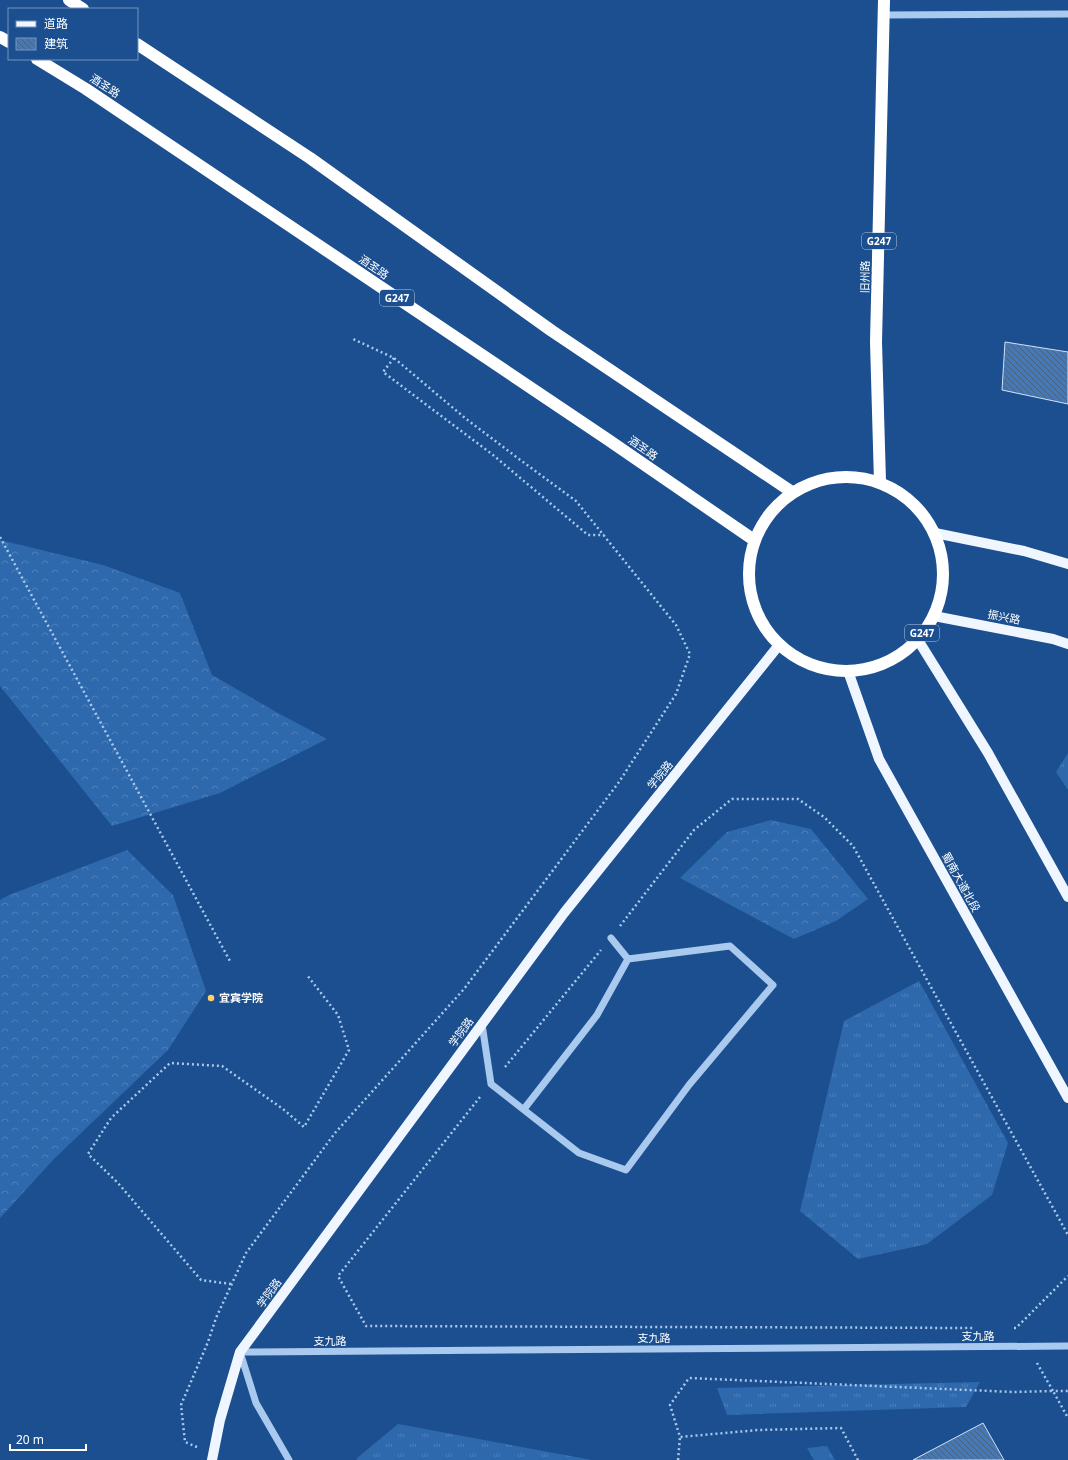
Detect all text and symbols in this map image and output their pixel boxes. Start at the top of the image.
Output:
legend [8,8,138,60]
text: 道路 [44,15,68,32]
text: 建筑 [44,35,68,52]
street label: 酒圣路 [87,70,123,101]
road number: G247 [862,233,896,249]
street label: 酒圣路 [356,251,392,282]
street label: 旧州路 [857,260,872,294]
road number: G247 [380,290,414,306]
street label: 酒圣路 [625,432,661,463]
street label: 振兴路 [986,606,1022,627]
road number: G247 [905,625,939,641]
street label: 学院路 [643,757,676,792]
street label: 蜀南大道北段 [939,849,984,914]
place label: 宜宾学院 [219,990,263,1005]
marker: 宜宾学院 [206,993,216,1003]
street label: 学院路 [445,1014,476,1049]
street label: 学院路 [253,1275,284,1310]
street label: 支九路 [962,1328,995,1343]
street label: 支九路 [638,1330,671,1345]
street label: 支九路 [314,1333,347,1348]
scale bar [10,1426,86,1452]
text: 20 m [16,1431,44,1448]

